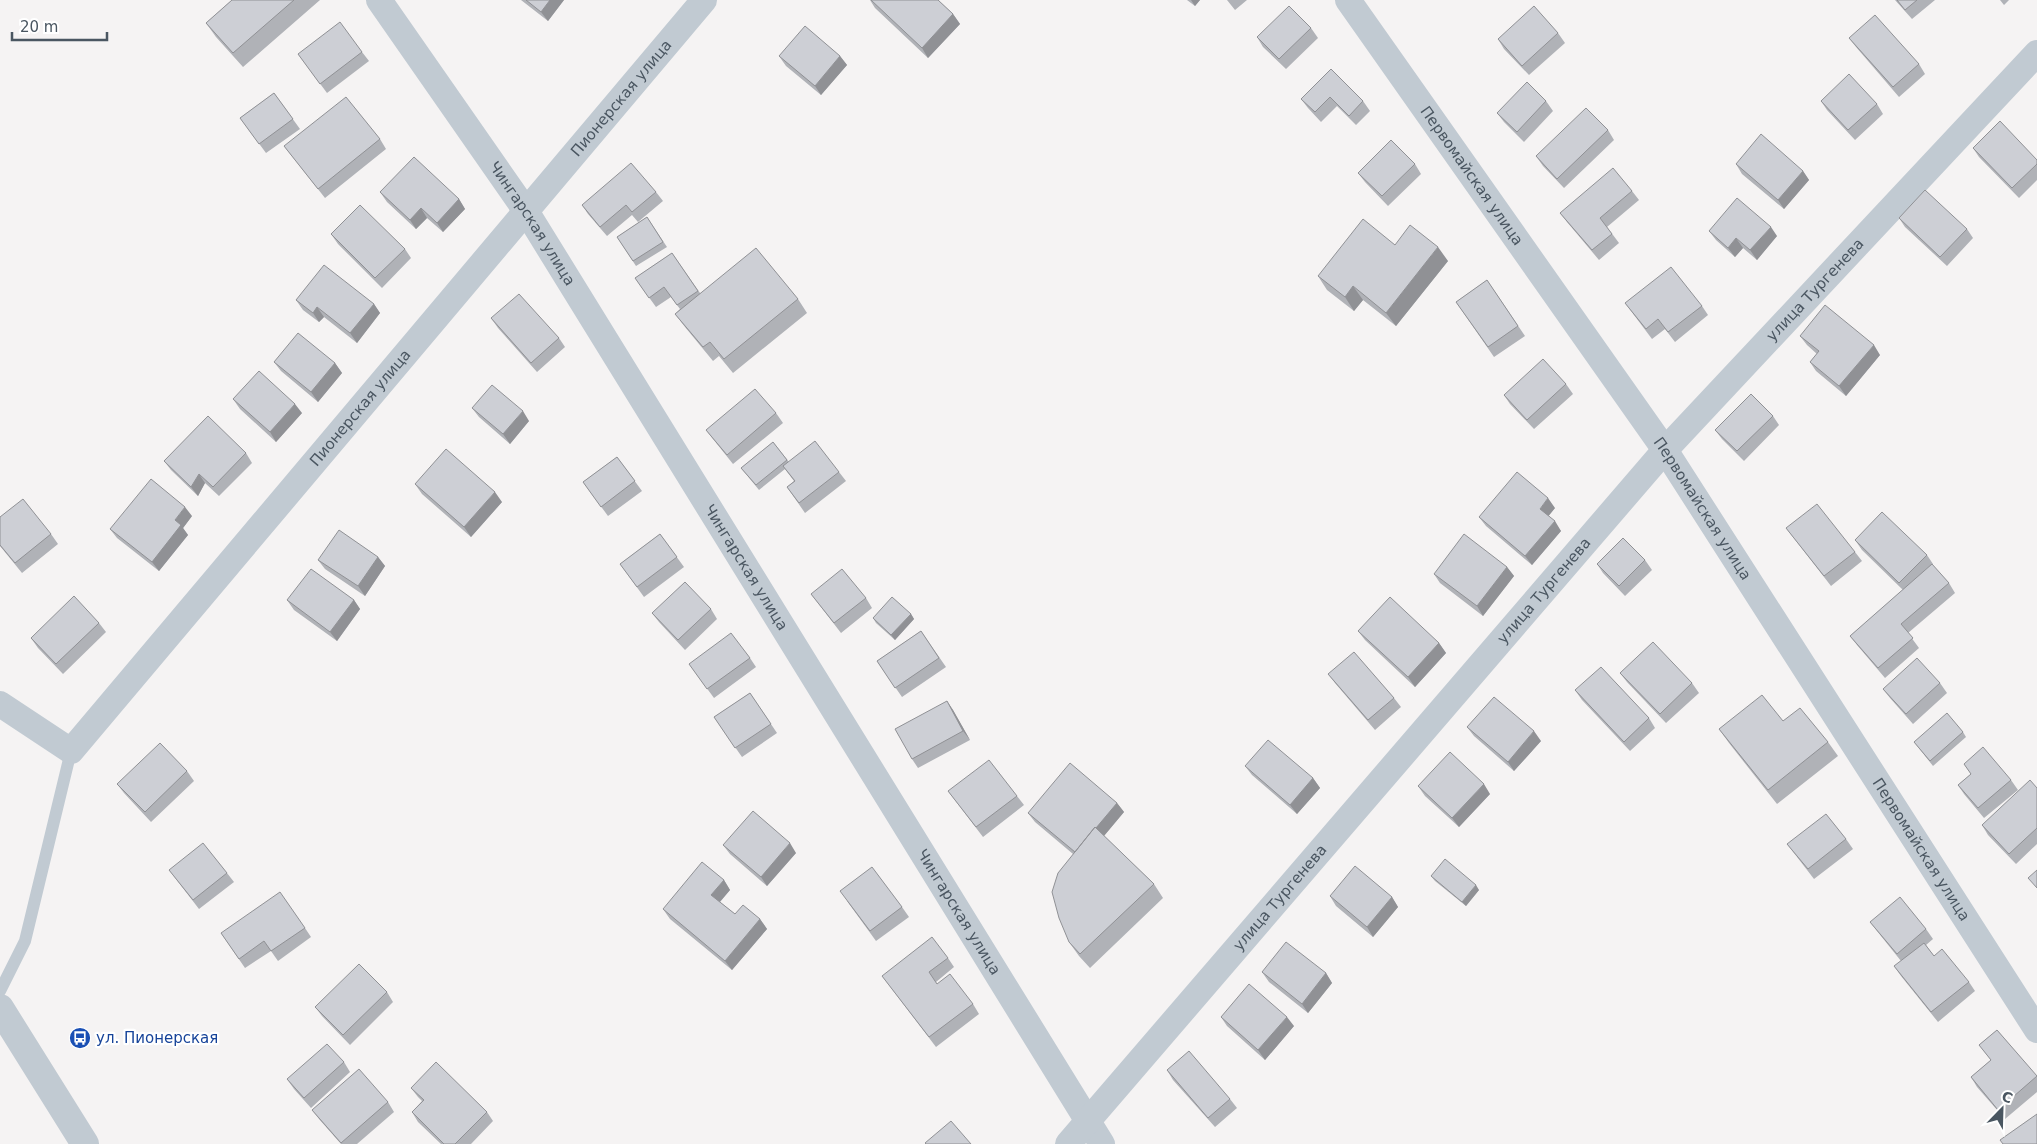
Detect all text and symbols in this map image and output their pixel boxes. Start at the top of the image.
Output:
scale bar [12,10,108,42]
text: 20 m [20,18,58,36]
street label: Пионерская улица [567,36,675,160]
street label: Первомайская улица [1417,103,1527,249]
street label: Чингарская улица [485,158,579,289]
street label: улица Тургенева [1763,235,1868,345]
street label: Пионерская улица [306,346,414,470]
street label: Первомайская улица [1650,434,1755,583]
street label: Чингарская улица [700,501,792,634]
street label: улица Тургенева [1493,534,1595,647]
street label: Первомайская улица [1869,775,1974,924]
street label: улица Тургенева [1229,841,1331,954]
street label: Чингарская улица [913,846,1004,978]
bus stop icon: ул. Пионерская [68,1026,92,1050]
place label: ул. Пионерская [96,1029,218,1047]
north arrow [1977,1084,2027,1134]
text: С [1999,1088,2015,1106]

